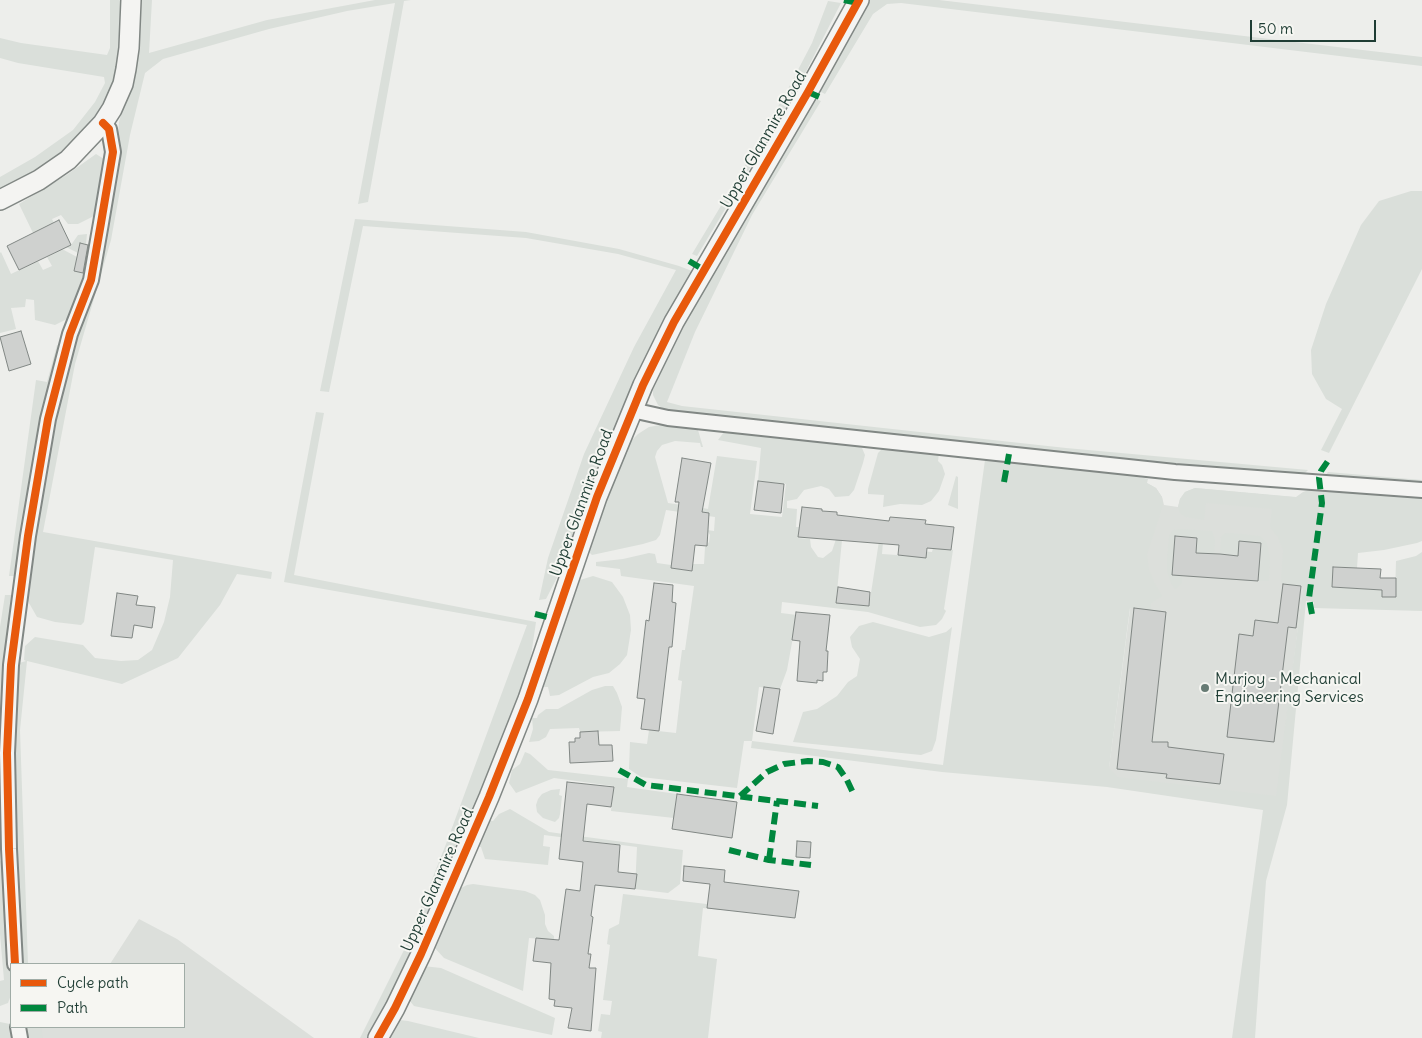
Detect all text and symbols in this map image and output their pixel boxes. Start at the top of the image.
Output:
scale bar [1252,10,1378,42]
text: 50 m [1258,19,1293,38]
street label: Upper Glanmire Road [717,68,811,212]
street label: Upper Glanmire Road [546,427,618,579]
place label: Murjoy - Mechanical Engineering Services [1215,669,1364,707]
marker: Murjoy - Mechanical Engineering Services [1199,682,1211,694]
street label: Upper Glanmire Road [398,805,478,955]
legend [10,963,185,1028]
text: Cycle path [57,973,129,992]
text: Path [57,998,88,1017]

